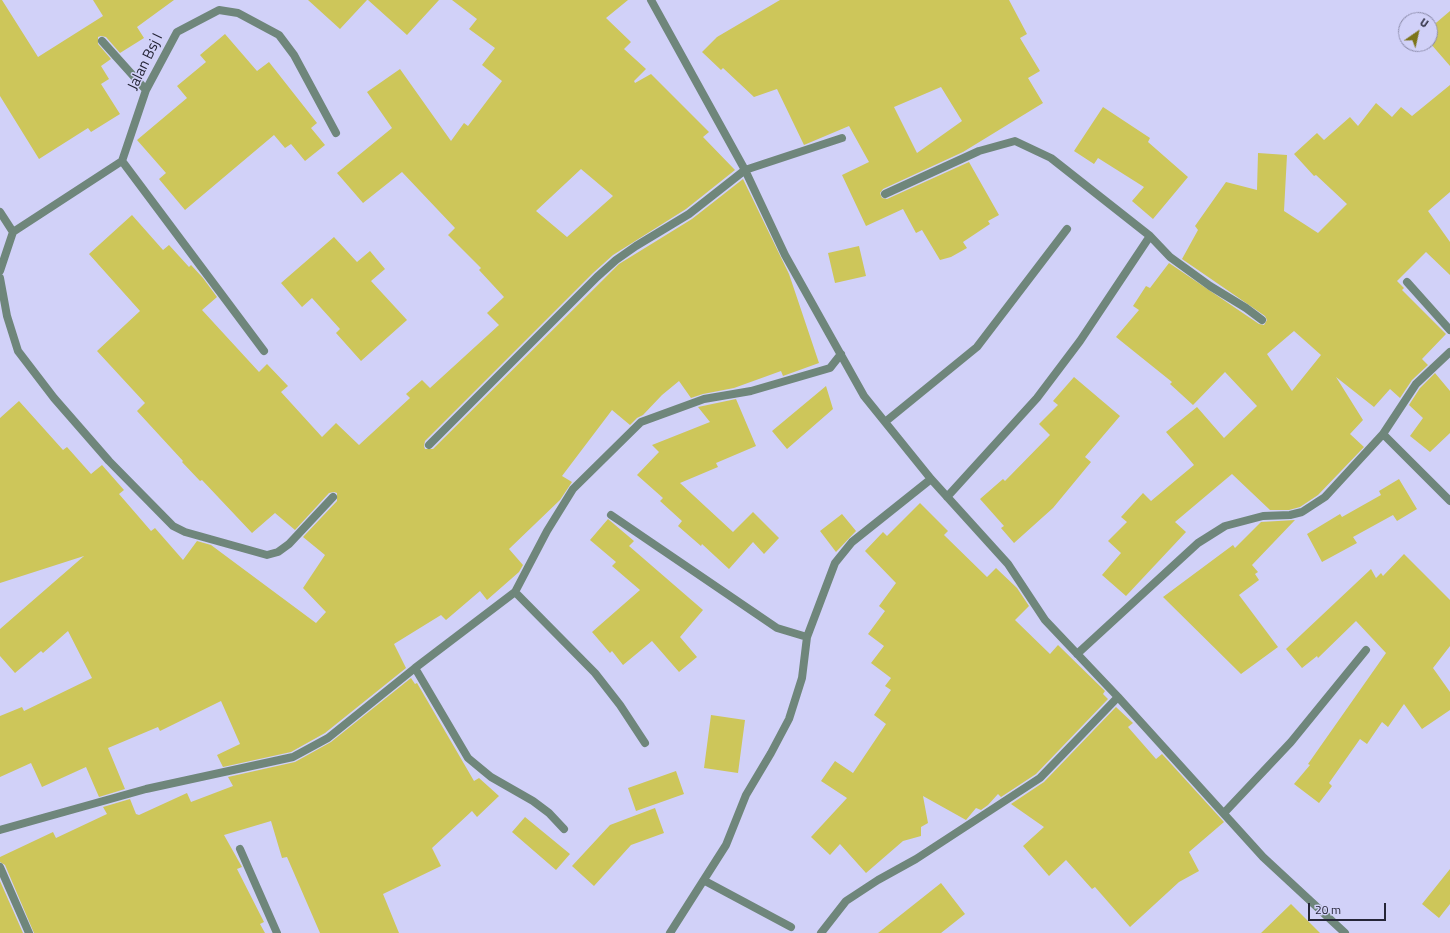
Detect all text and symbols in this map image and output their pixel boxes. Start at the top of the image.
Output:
north arrow [1398,12,1438,52]
text: U [1417,14,1432,32]
street label: Jalan Bsj I [125,31,167,93]
scale bar [1310,895,1388,921]
text: 20 m [1315,900,1341,919]

